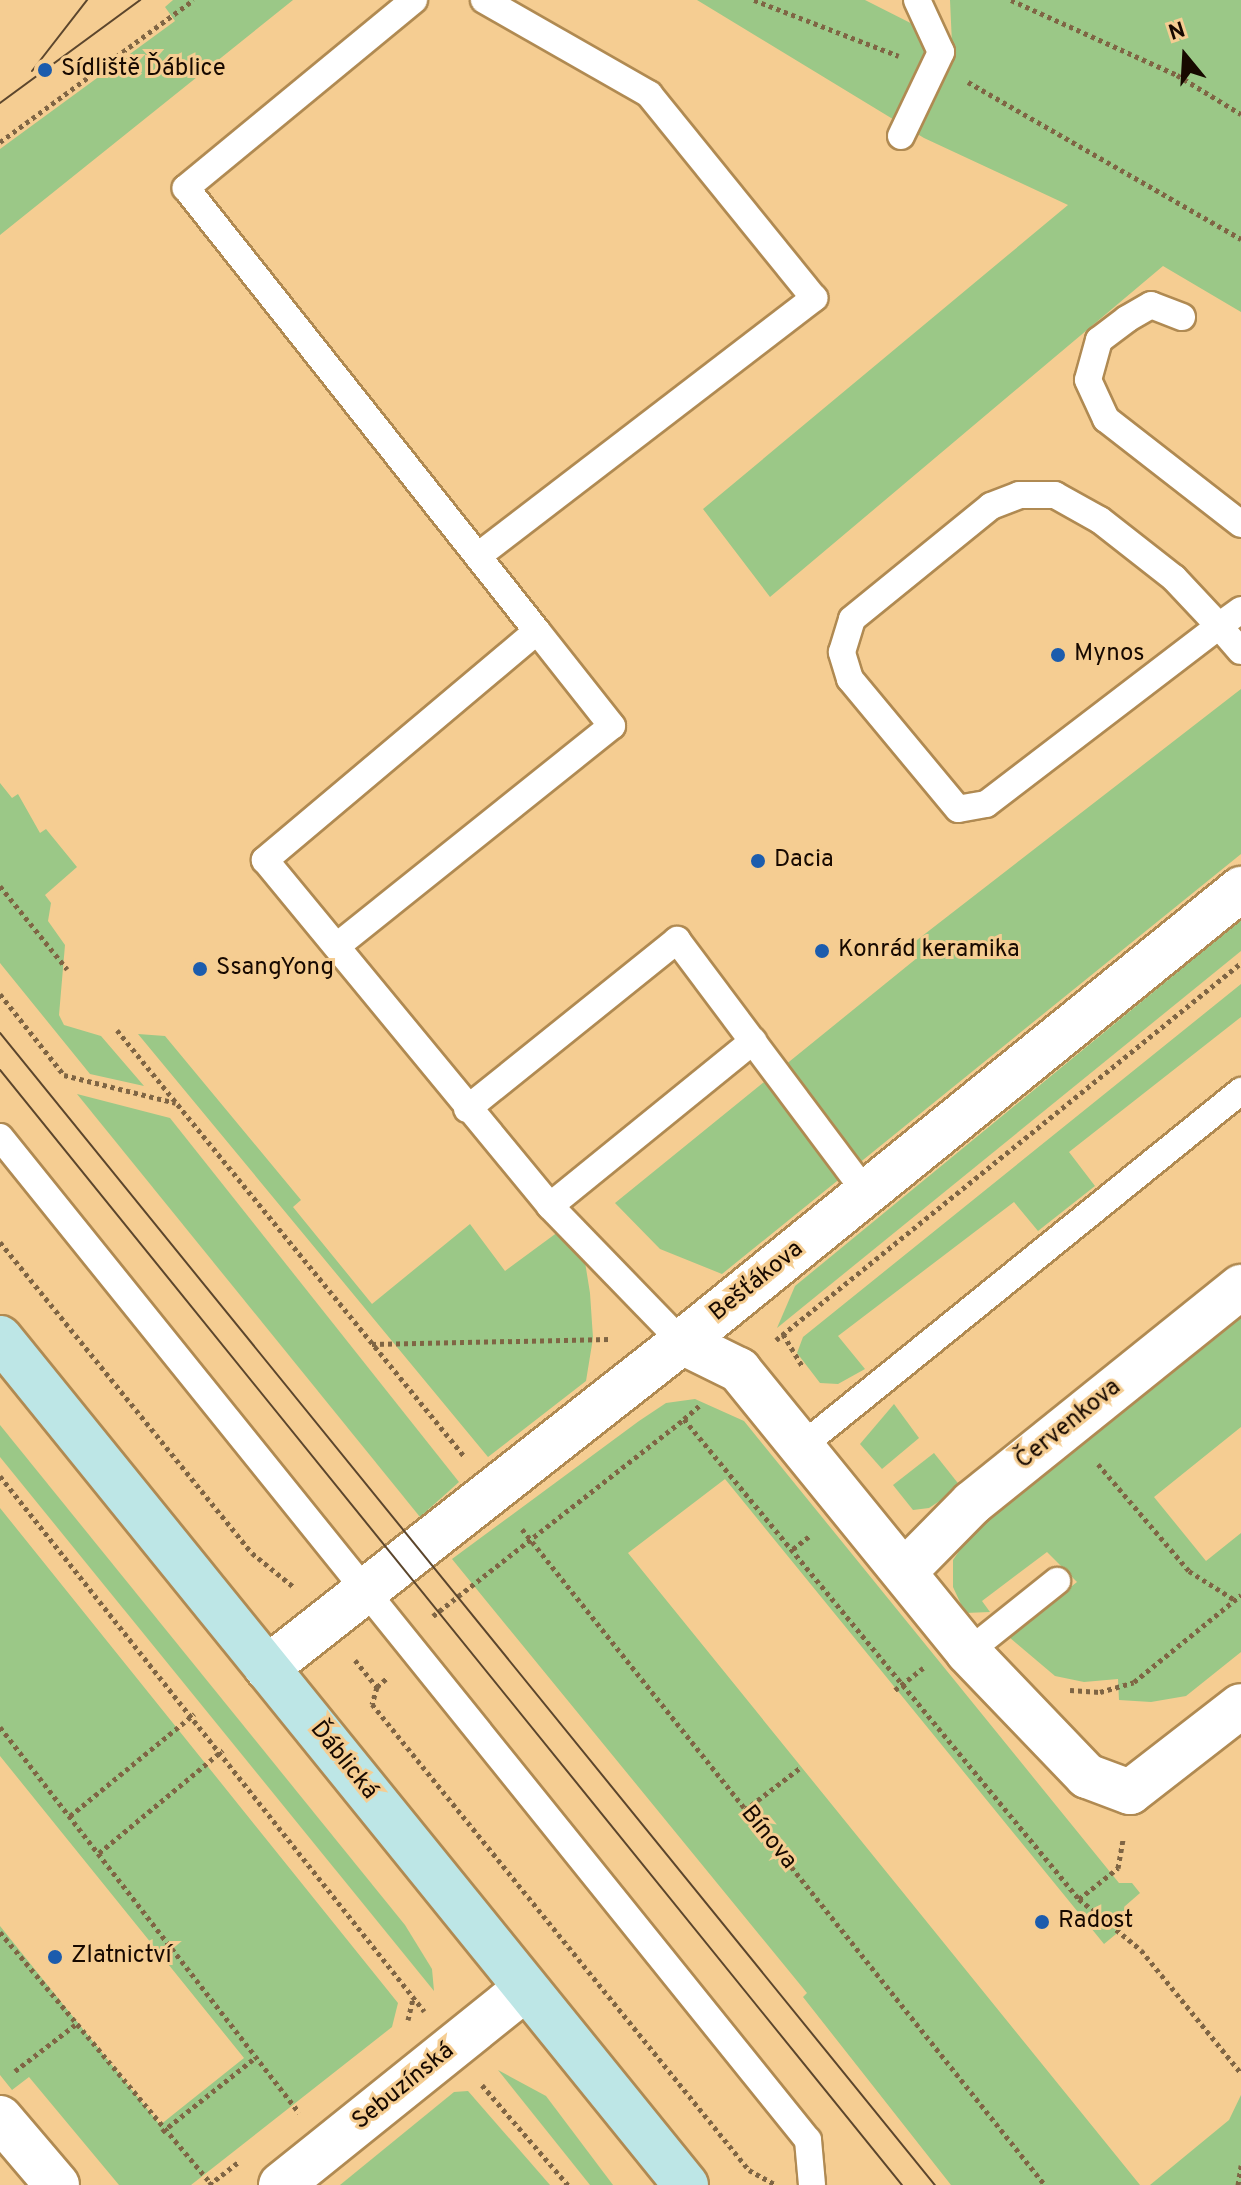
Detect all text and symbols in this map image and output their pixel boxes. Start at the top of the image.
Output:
north arrow [1145,16,1225,96]
text: N [1166,17,1189,48]
place label: Sídliště Ďáblice [61,56,226,84]
marker: Sídliště Ďáblice [36,61,54,79]
place label: Mynos [1074,641,1145,669]
marker: Mynos [1049,646,1067,664]
place label: Dacia [774,847,834,875]
marker: Dacia [749,852,767,870]
place label: Konrád keramika [838,937,1020,965]
marker: Konrád keramika [813,942,831,960]
place label: SsangYong [216,955,334,983]
marker: SsangYong [191,960,209,978]
street label: Bešťákova [705,1236,809,1328]
street label: Červenkova [1011,1374,1127,1476]
street label: Ďáblická [303,1716,383,1806]
street label: Bínova [734,1800,802,1876]
place label: Radost [1058,1908,1133,1936]
marker: Radost [1033,1913,1051,1931]
place label: Zlatnictví [71,1943,172,1971]
marker: Zlatnictví [46,1948,64,1966]
street label: Sebuzínská [347,2037,461,2137]

